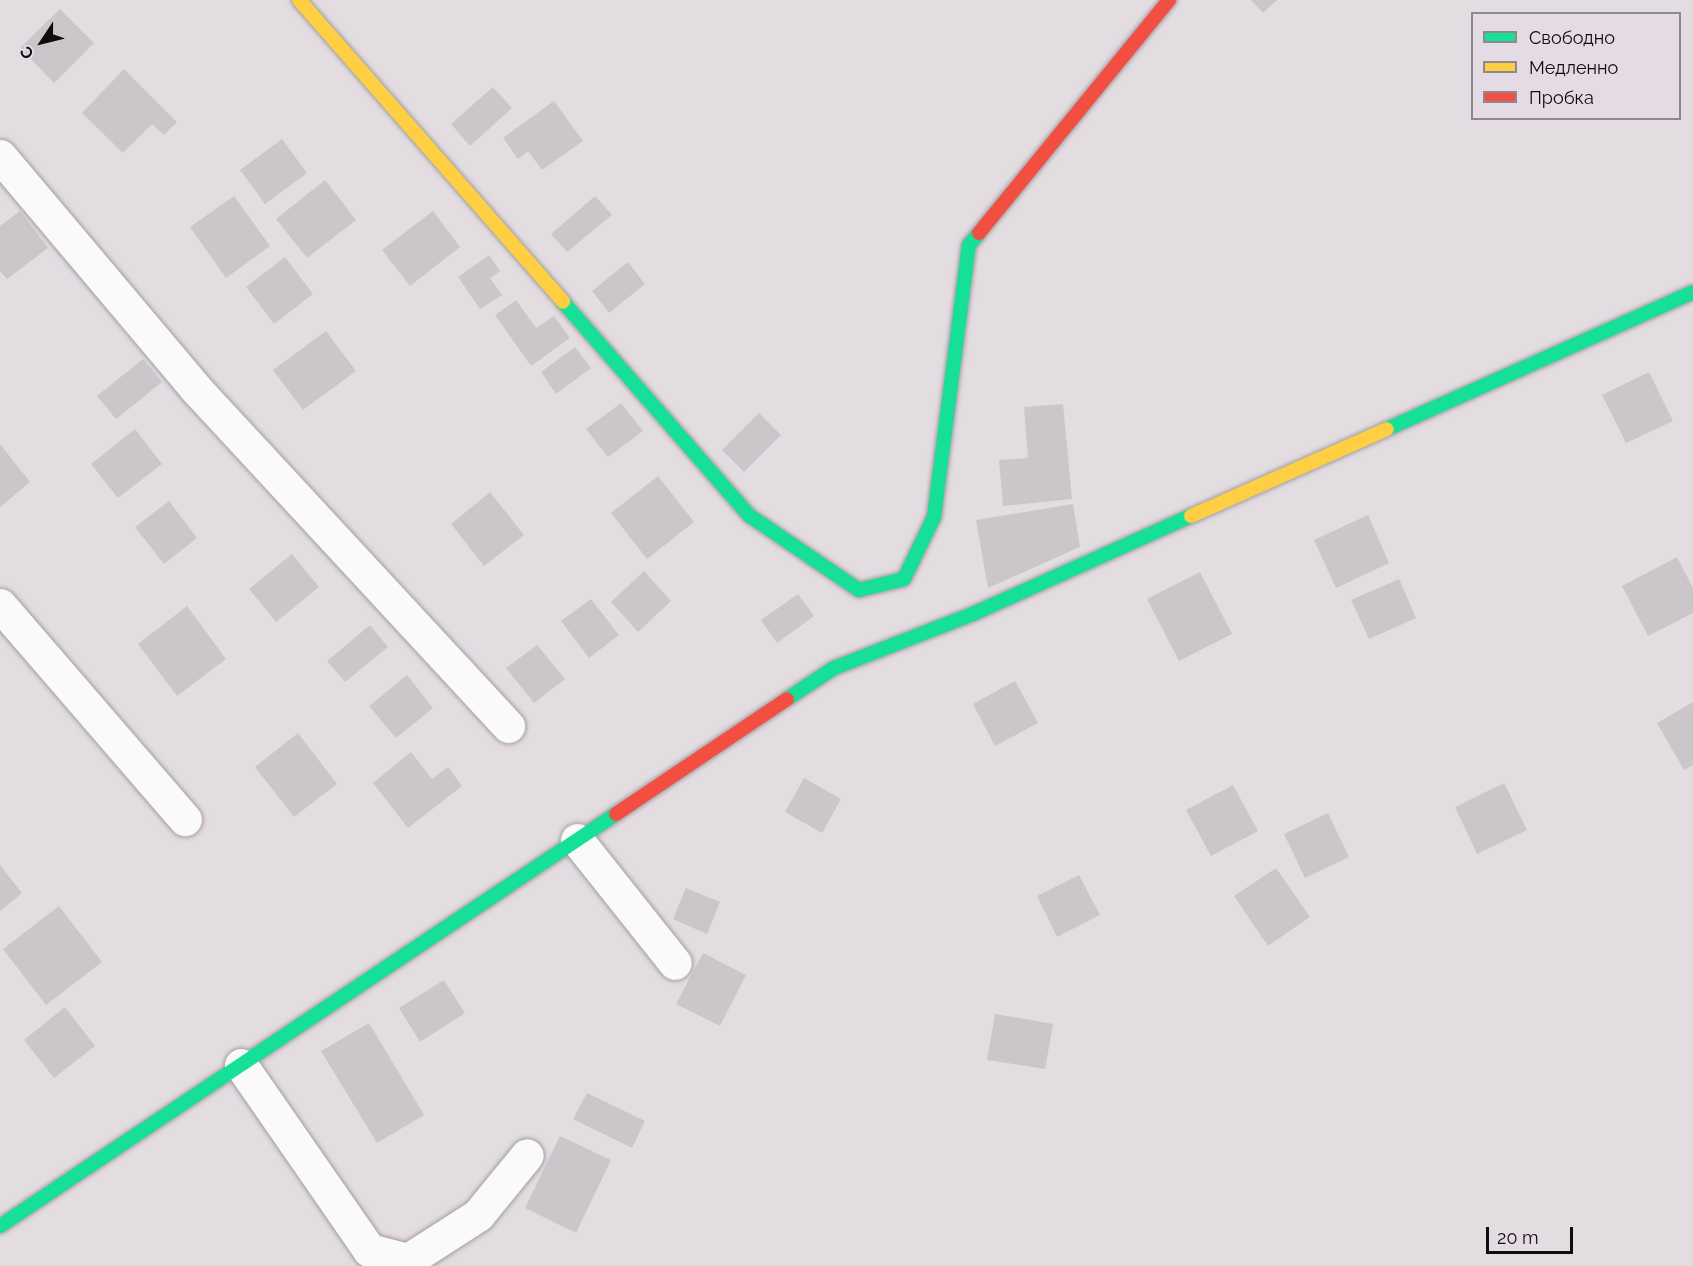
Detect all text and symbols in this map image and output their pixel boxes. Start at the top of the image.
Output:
north arrow [12,12,72,72]
legend [1471,12,1681,120]
text: Свободно [1529,27,1615,48]
text: С [16,43,38,63]
text: Медленно [1529,57,1618,78]
text: Пробка [1529,87,1594,108]
scale bar [1489,1215,1576,1253]
text: 20 m [1497,1227,1539,1248]

